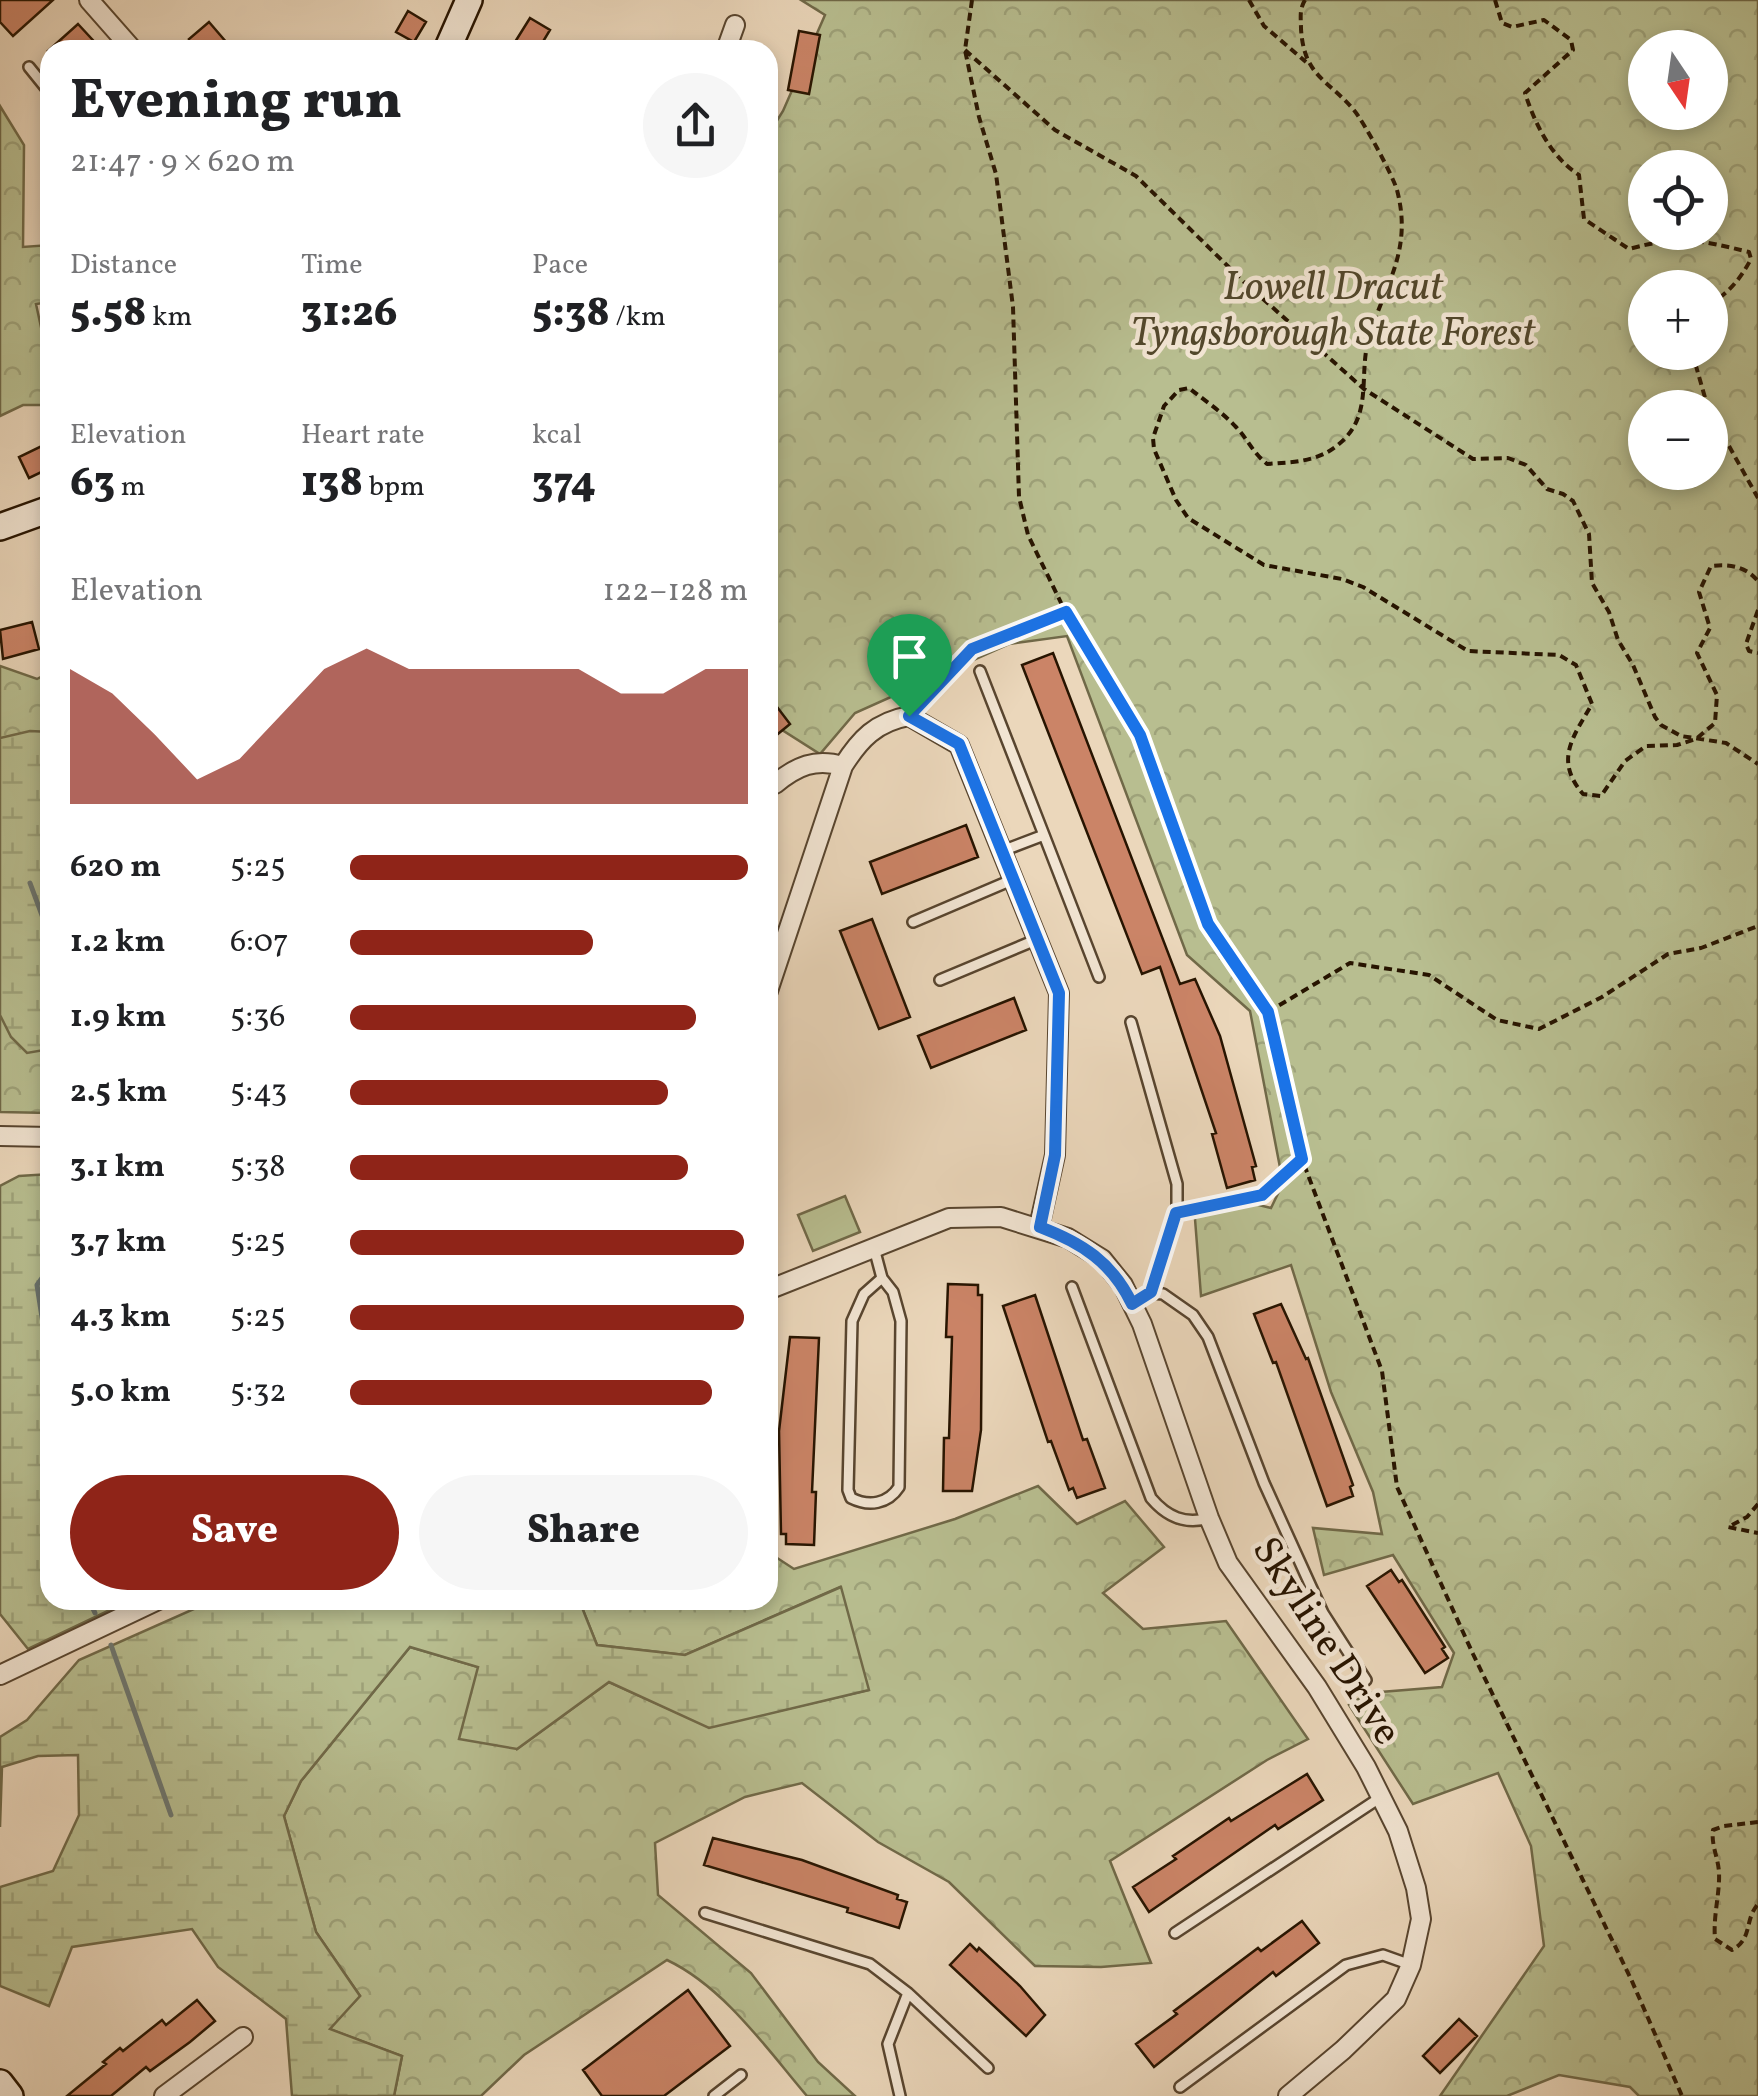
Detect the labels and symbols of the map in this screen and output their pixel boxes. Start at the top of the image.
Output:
north arrow [1628,30,1728,130]
park label: Lowell Dracut Tyngsborough State Forest [1131,261,1536,363]
pin [867,614,952,717]
street label: Skyline Drive [1237,1527,1413,1757]

